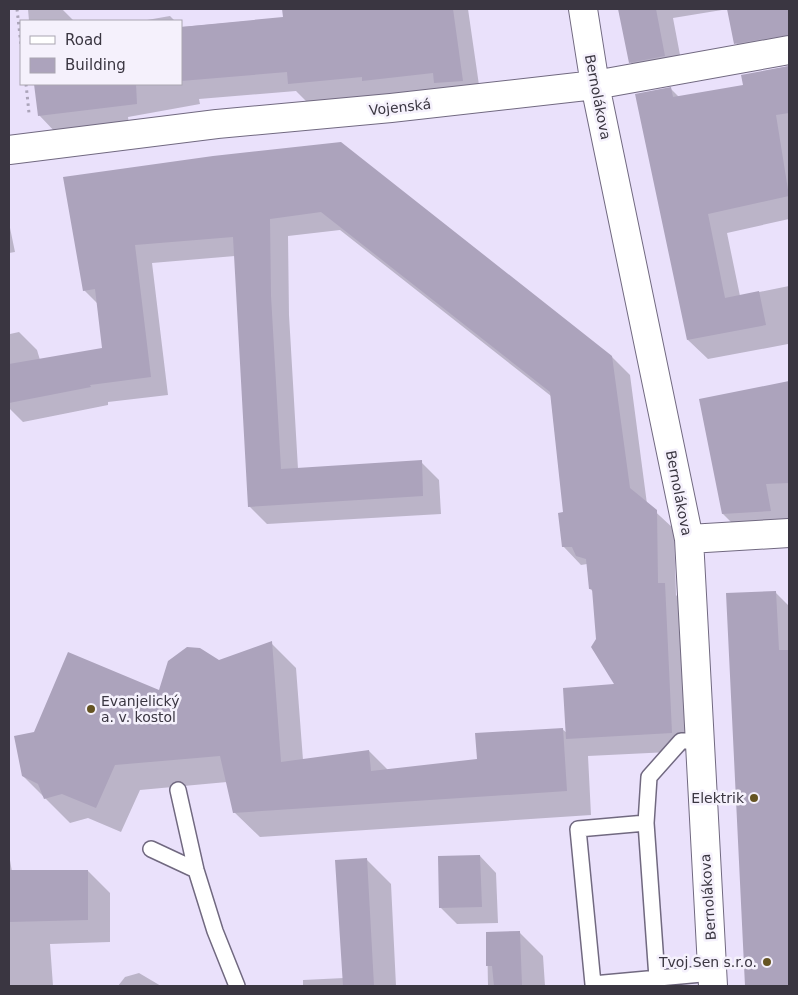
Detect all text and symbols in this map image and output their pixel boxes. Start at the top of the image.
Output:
legend [20,20,182,85]
text: Road [65,31,103,49]
street label: Bernolákova [582,53,614,141]
text: Building [65,56,126,74]
street label: Vojenská [368,96,432,118]
street label: Bernolákova [663,449,695,537]
place label: Evanjelický a. v. kostol [101,693,179,725]
marker: Evanjelický a. v. kostol [85,703,97,715]
place label: Elektrik [691,790,745,806]
marker: Elektrik [748,792,760,804]
street label: Bernolákova [697,853,719,941]
place label: Tvoj Sen s.r.o. [658,954,757,970]
marker: Tvoj Sen s.r.o. [761,956,773,968]

